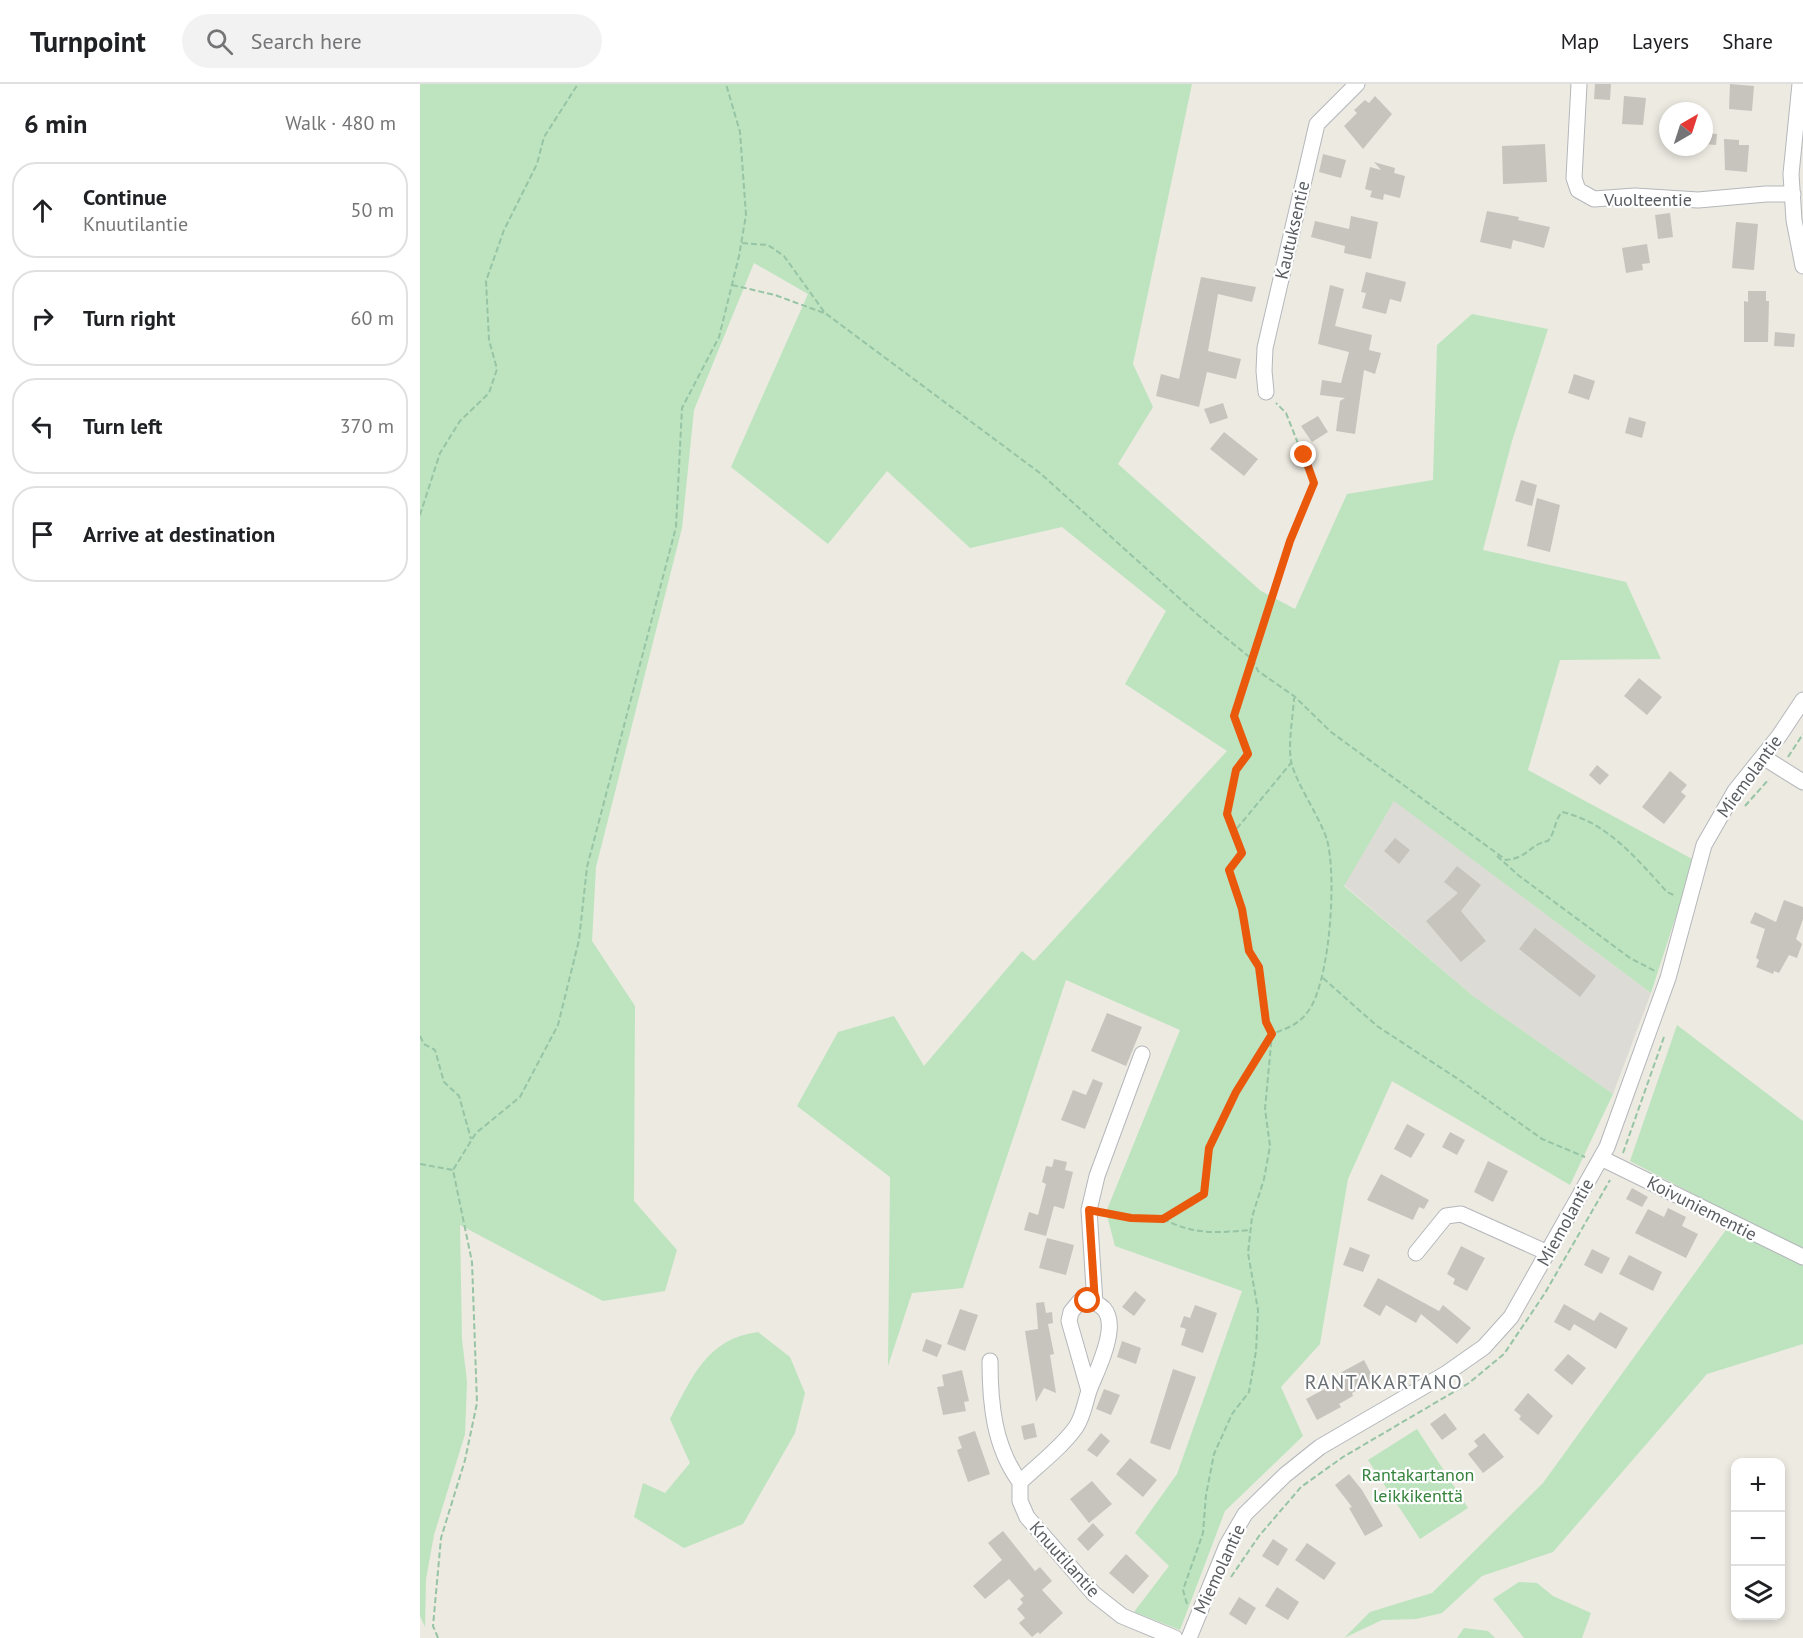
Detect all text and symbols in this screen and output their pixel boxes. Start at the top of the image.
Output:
search box [182,14,602,68]
text: Turnpoint [30,23,146,60]
icon: search [203,25,236,58]
text: Search here [251,27,362,55]
text: Map [1561,28,1599,55]
text: Layers [1632,28,1689,55]
text: Share [1722,28,1773,55]
north arrow [1659,102,1713,156]
text: 6 min [24,107,87,140]
text: Walk · 480 m [285,110,396,136]
street label: Kautuksentie [1270,179,1314,281]
text: Continue [83,183,167,211]
street label: Vuolteentie [1603,188,1692,211]
icon: ahead [26,194,59,227]
text: 50 m [351,197,394,223]
text: Knuutilantie [83,211,188,237]
icon: right [26,302,59,335]
text: Turn right [83,304,175,332]
text: 60 m [351,305,394,331]
icon: left [26,410,59,443]
text: Turn left [83,412,163,440]
text: 370 m [340,413,394,439]
route end [1290,441,1316,467]
icon: arrive [26,518,59,551]
text: Arrive at destination [83,520,275,548]
street label: Miemolantie [1711,730,1787,822]
street label: Koivuniementie [1643,1170,1761,1246]
street label: Miemolantie [1532,1174,1598,1270]
route start [1074,1287,1100,1313]
district label: RANTAKARTANO [1305,1369,1463,1395]
map controls [1731,1458,1785,1620]
button: + [1731,1458,1785,1512]
park label: Rantakartanon leikkikenttä [1362,1463,1474,1507]
button: − [1731,1512,1785,1566]
street label: Knuutilantie [1025,1516,1105,1602]
street label: Miemolantie [1188,1520,1250,1618]
button: layers [1731,1566,1785,1620]

